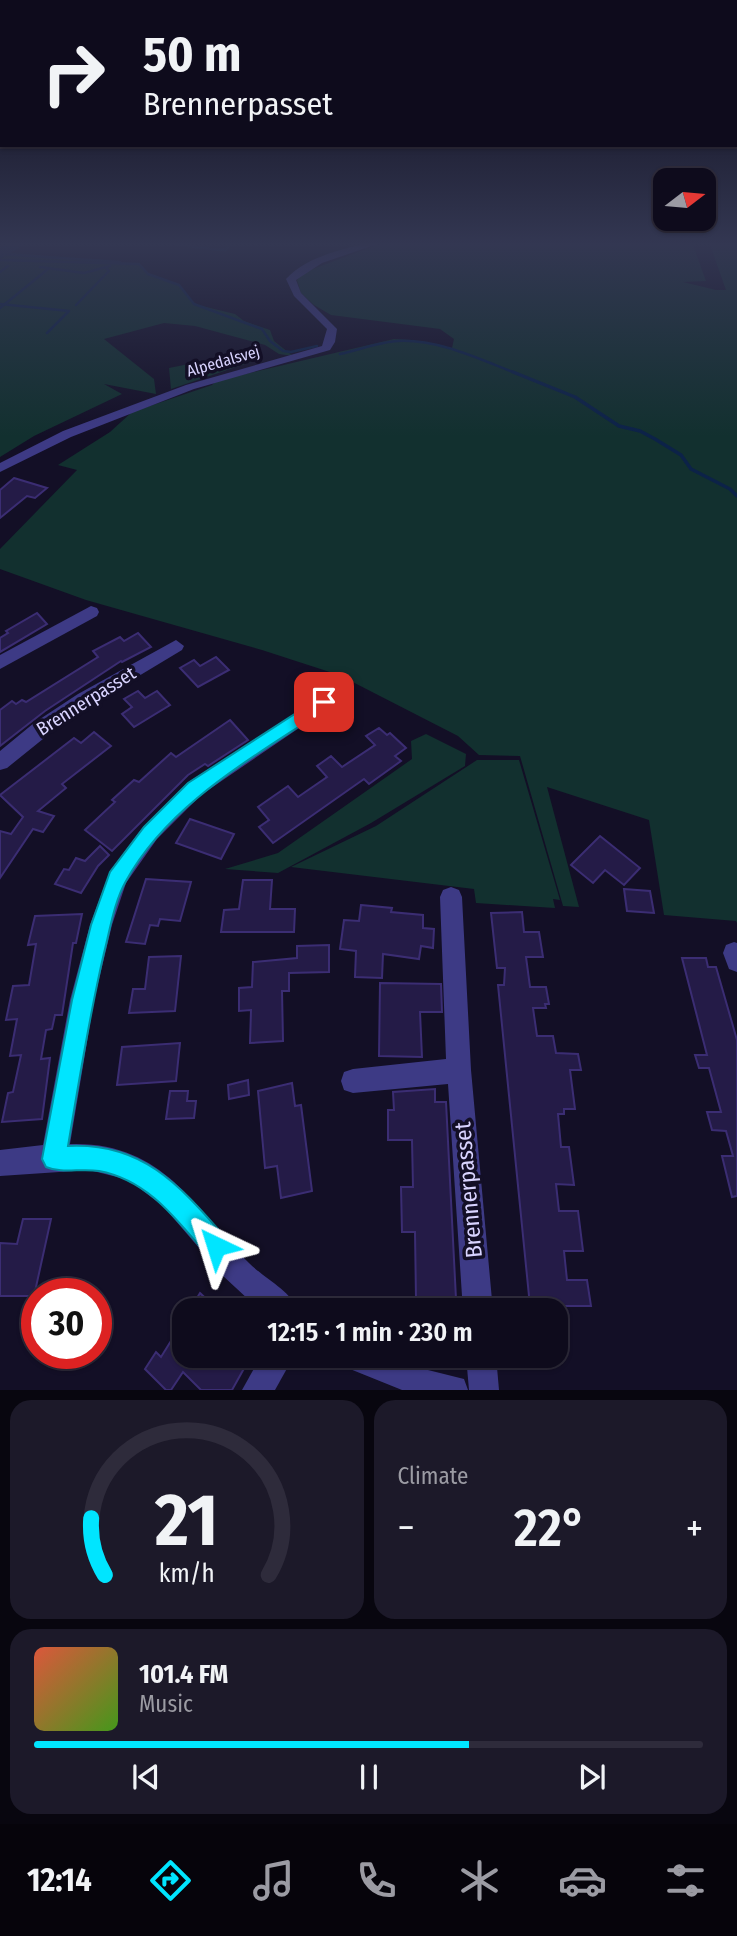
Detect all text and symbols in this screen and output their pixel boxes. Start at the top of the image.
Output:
text: 50 m [143,25,241,84]
icon: right [28,28,119,119]
text: Brennerpasset [143,85,333,123]
north arrow [653,168,716,231]
map controls [653,168,716,231]
street label: Alpedalsvej [184,342,262,380]
street label: Brennerpasset [32,661,141,741]
pin [294,672,354,732]
icon: arrive [305,683,343,721]
street label: Brennerpasset [448,1120,488,1259]
position arrow [179,1209,253,1283]
speed limit sign: 30 [21,1278,112,1369]
text: 12:15 · 1 min · 230 m [267,1317,473,1348]
text: Climate [398,1462,468,1490]
text: 21 [154,1478,218,1565]
text: 22° [514,1497,586,1560]
text: − [398,1505,415,1551]
text: + [686,1505,703,1551]
text: km/h [159,1559,215,1589]
text: 101.4 FM [139,1659,228,1690]
text: Music [139,1690,193,1718]
icon: previous [127,1758,165,1796]
icon: pause [350,1758,388,1796]
icon: next [573,1758,611,1796]
icon: directions [146,1856,195,1905]
icon: music [249,1856,298,1905]
icon: phone [352,1856,401,1905]
icon: climate [455,1856,504,1905]
icon: car [558,1856,607,1905]
icon: filters [661,1856,710,1905]
text: 12:14 [27,1861,92,1899]

